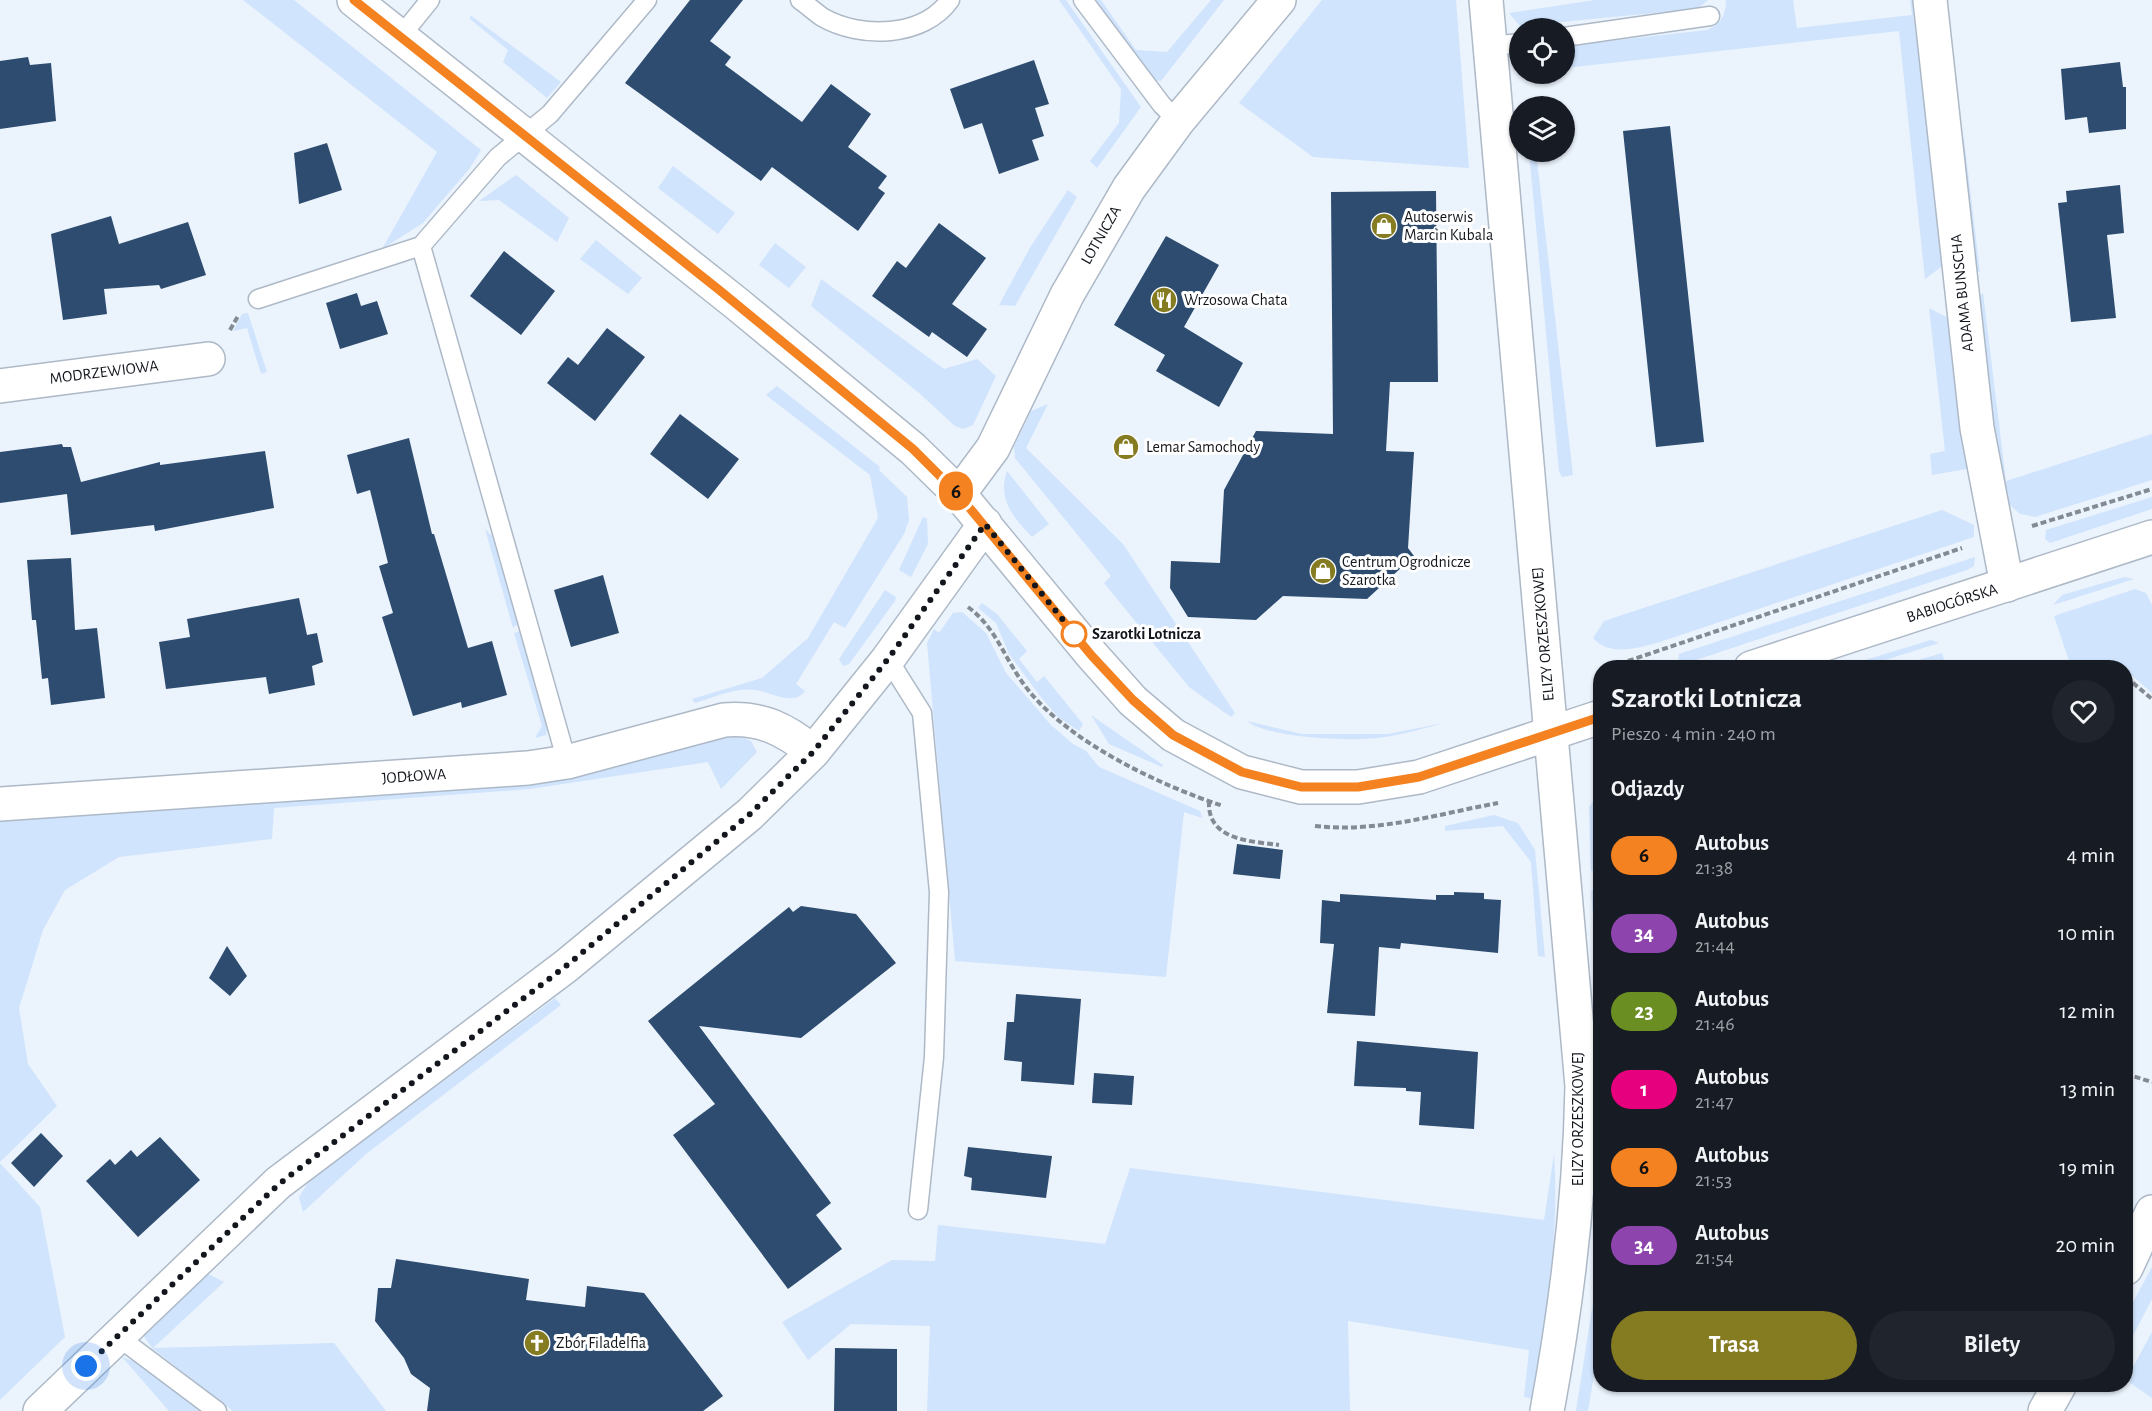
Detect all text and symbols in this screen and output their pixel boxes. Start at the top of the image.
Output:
map controls [1509,18,1575,162]
button: locate [1509,18,1575,84]
button: layers [1509,96,1575,162]
street label: LOTNICZA [1078,203,1124,267]
place label: Autoserwis Marcin Kubala [1404,209,1493,243]
shop icon: Autoserwis Marcin Kubala [1369,211,1399,241]
street label: ADAMA BUNSCHA [1948,233,1976,353]
restaurant icon: Wrzosowa Chata [1149,285,1179,315]
place label: Wrzosowa Chata [1184,292,1288,308]
street label: MODRZEWIOWA [49,357,159,387]
shop icon: Lemar Samochody [1111,432,1141,462]
place label: Lemar Samochody [1146,439,1260,456]
line badge: 6 [936,472,976,510]
text: 6 [951,481,961,502]
place label: Centrum Ogrodnicze Szarotka [1342,554,1471,588]
shop icon: Centrum Ogrodnicze Szarotka [1308,556,1338,586]
street label: ELIZY ORZESZKOWEJ [1529,566,1557,702]
street label: BABIOGÓRSKA [1904,579,2000,625]
marker: Szarotki Lotnicza [1061,621,1087,647]
place label: Szarotki Lotnicza [1092,626,1201,642]
button: heart [2052,680,2115,743]
text: Szarotki Lotnicza [1611,685,1802,713]
text: Pieszo · 4 min · 240 m [1611,724,1776,744]
street label: JODŁOWA [381,766,447,786]
text: Odjazdy [1611,778,1684,800]
text: Autobus [1695,832,1769,854]
text: 4 min [2067,844,2115,866]
text: 6 [1639,845,1649,866]
text: 21:38 [1695,858,1733,878]
text: Autobus [1695,910,1769,932]
text: 10 min [2058,922,2115,944]
text: 34 [1634,923,1654,944]
text: 21:44 [1695,936,1735,956]
text: Autobus [1695,988,1769,1010]
text: 12 min [2060,1000,2115,1022]
text: 23 [1635,1001,1653,1022]
text: 21:46 [1695,1014,1735,1034]
street label: ELIZY ORZESZKOWEJ [1570,1052,1586,1186]
text: Autobus [1695,1066,1769,1088]
text: 13 min [2060,1078,2115,1100]
text: 1 [1640,1079,1648,1100]
text: 21:47 [1695,1092,1734,1112]
text: Autobus [1695,1144,1769,1166]
text: 19 min [2059,1156,2115,1178]
text: 6 [1639,1157,1649,1178]
text: 21:53 [1695,1170,1732,1190]
text: Autobus [1695,1222,1769,1244]
text: 20 min [2055,1234,2115,1256]
text: 34 [1634,1235,1654,1256]
text: 21:54 [1695,1248,1734,1268]
button: Trasa [1611,1311,1857,1380]
button: Bilety [1869,1311,2115,1380]
church icon: Zbór Filadelfia [522,1328,552,1358]
place label: Zbór Filadelfia [556,1335,646,1351]
your location [71,1351,101,1381]

